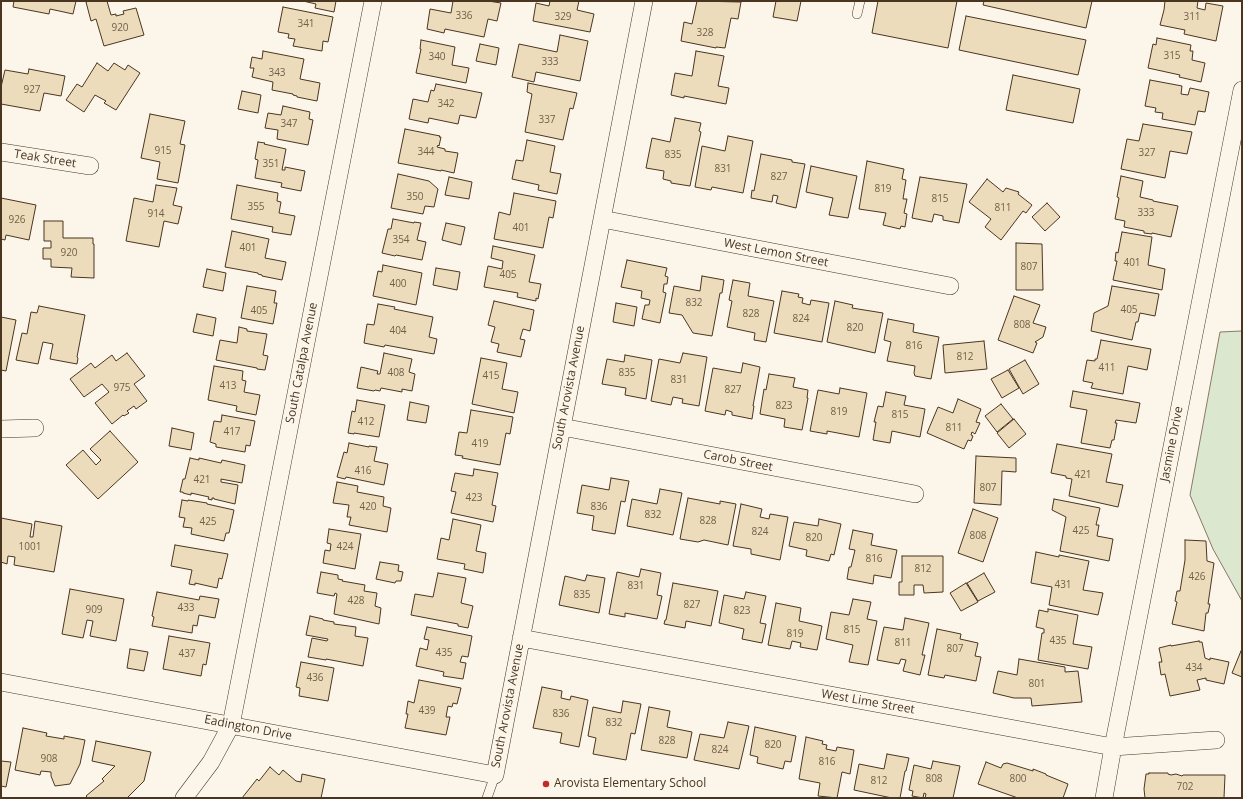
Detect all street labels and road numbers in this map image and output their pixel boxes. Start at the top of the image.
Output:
street label: Teak Street [13,147,77,171]
street label: West Lemon Street [722,236,830,270]
street label: South Catalpa Avenue [283,301,321,425]
street label: South Arovista Avenue [550,325,588,451]
street label: Jasmine Drive [1158,405,1186,483]
street label: Carob Street [702,447,774,475]
street label: South Arovista Avenue [489,643,527,769]
street label: West Lime Street [820,687,916,717]
street label: Eadington Drive [203,712,293,744]

